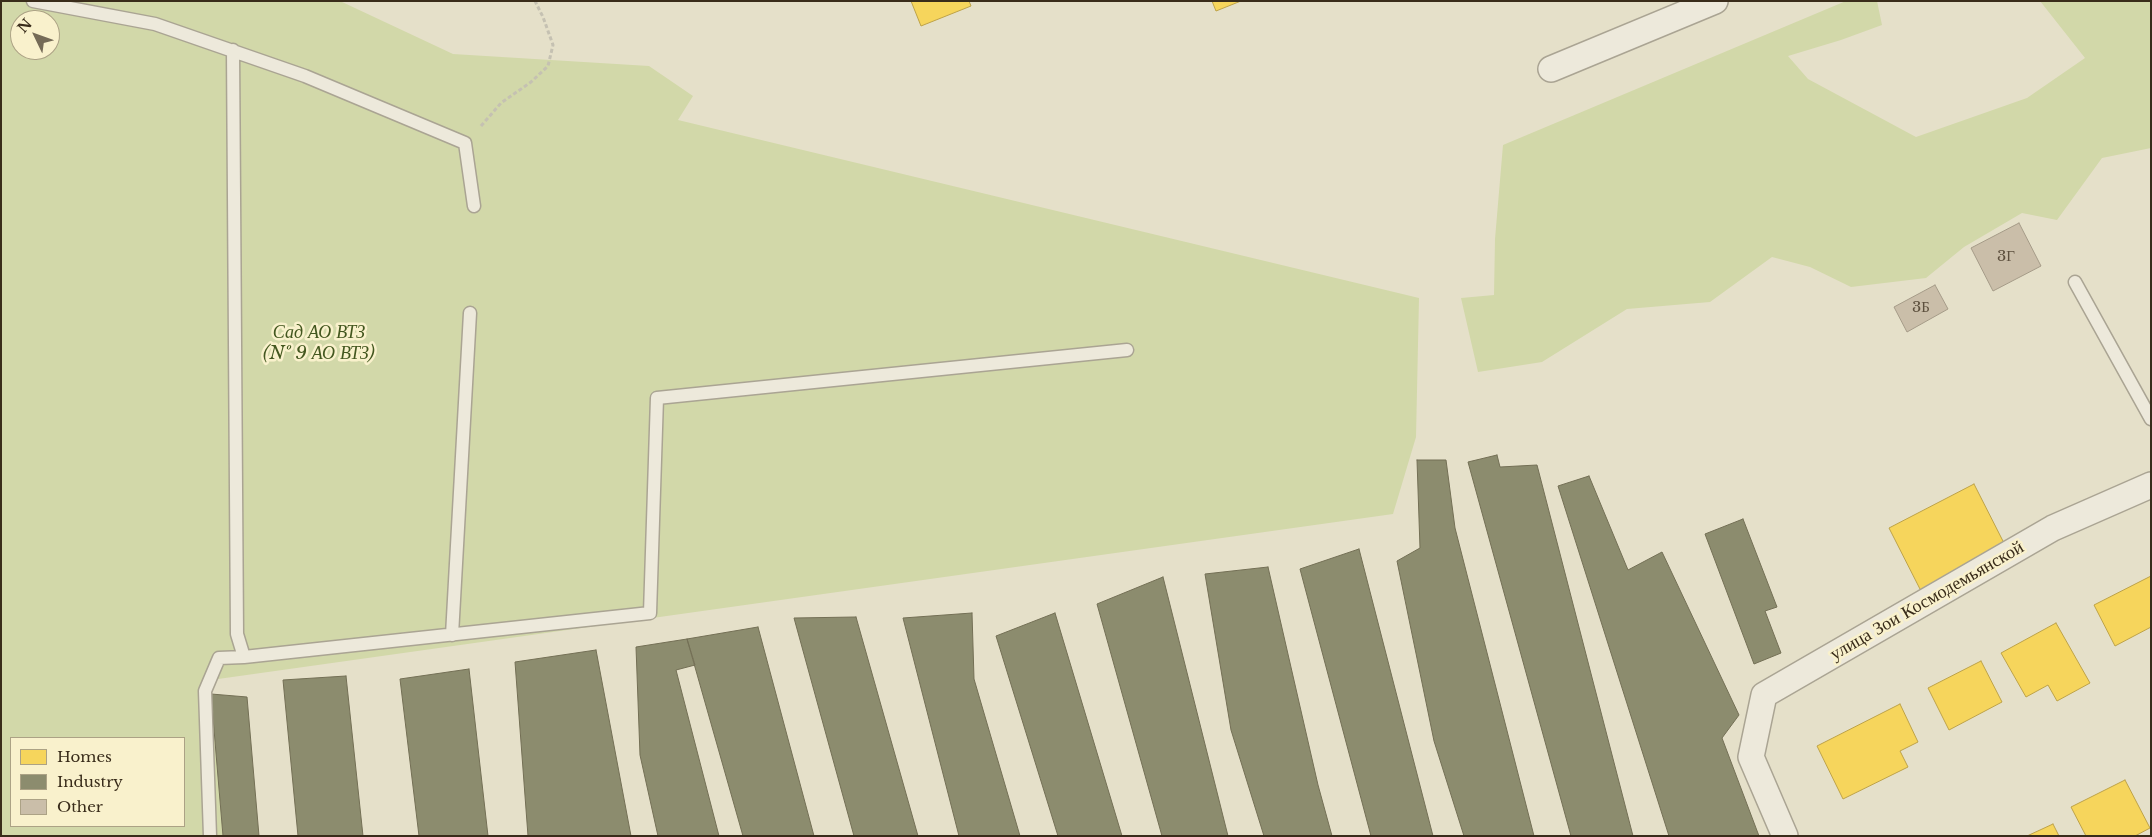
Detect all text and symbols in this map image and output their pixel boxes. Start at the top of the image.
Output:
north arrow [10,10,60,60]
text: N [13,15,36,37]
house number: 3Г [1997,248,2015,266]
house number: 3Б [1912,299,1930,317]
park label: Сад АО ВТЗ (№ 9 АО ВТЗ) [263,322,375,364]
street label: улица Зои Космодемьянской [1826,537,2028,665]
legend [10,737,185,827]
text: Homes [57,747,112,766]
text: Industry [57,772,123,791]
text: Other [57,797,103,816]

